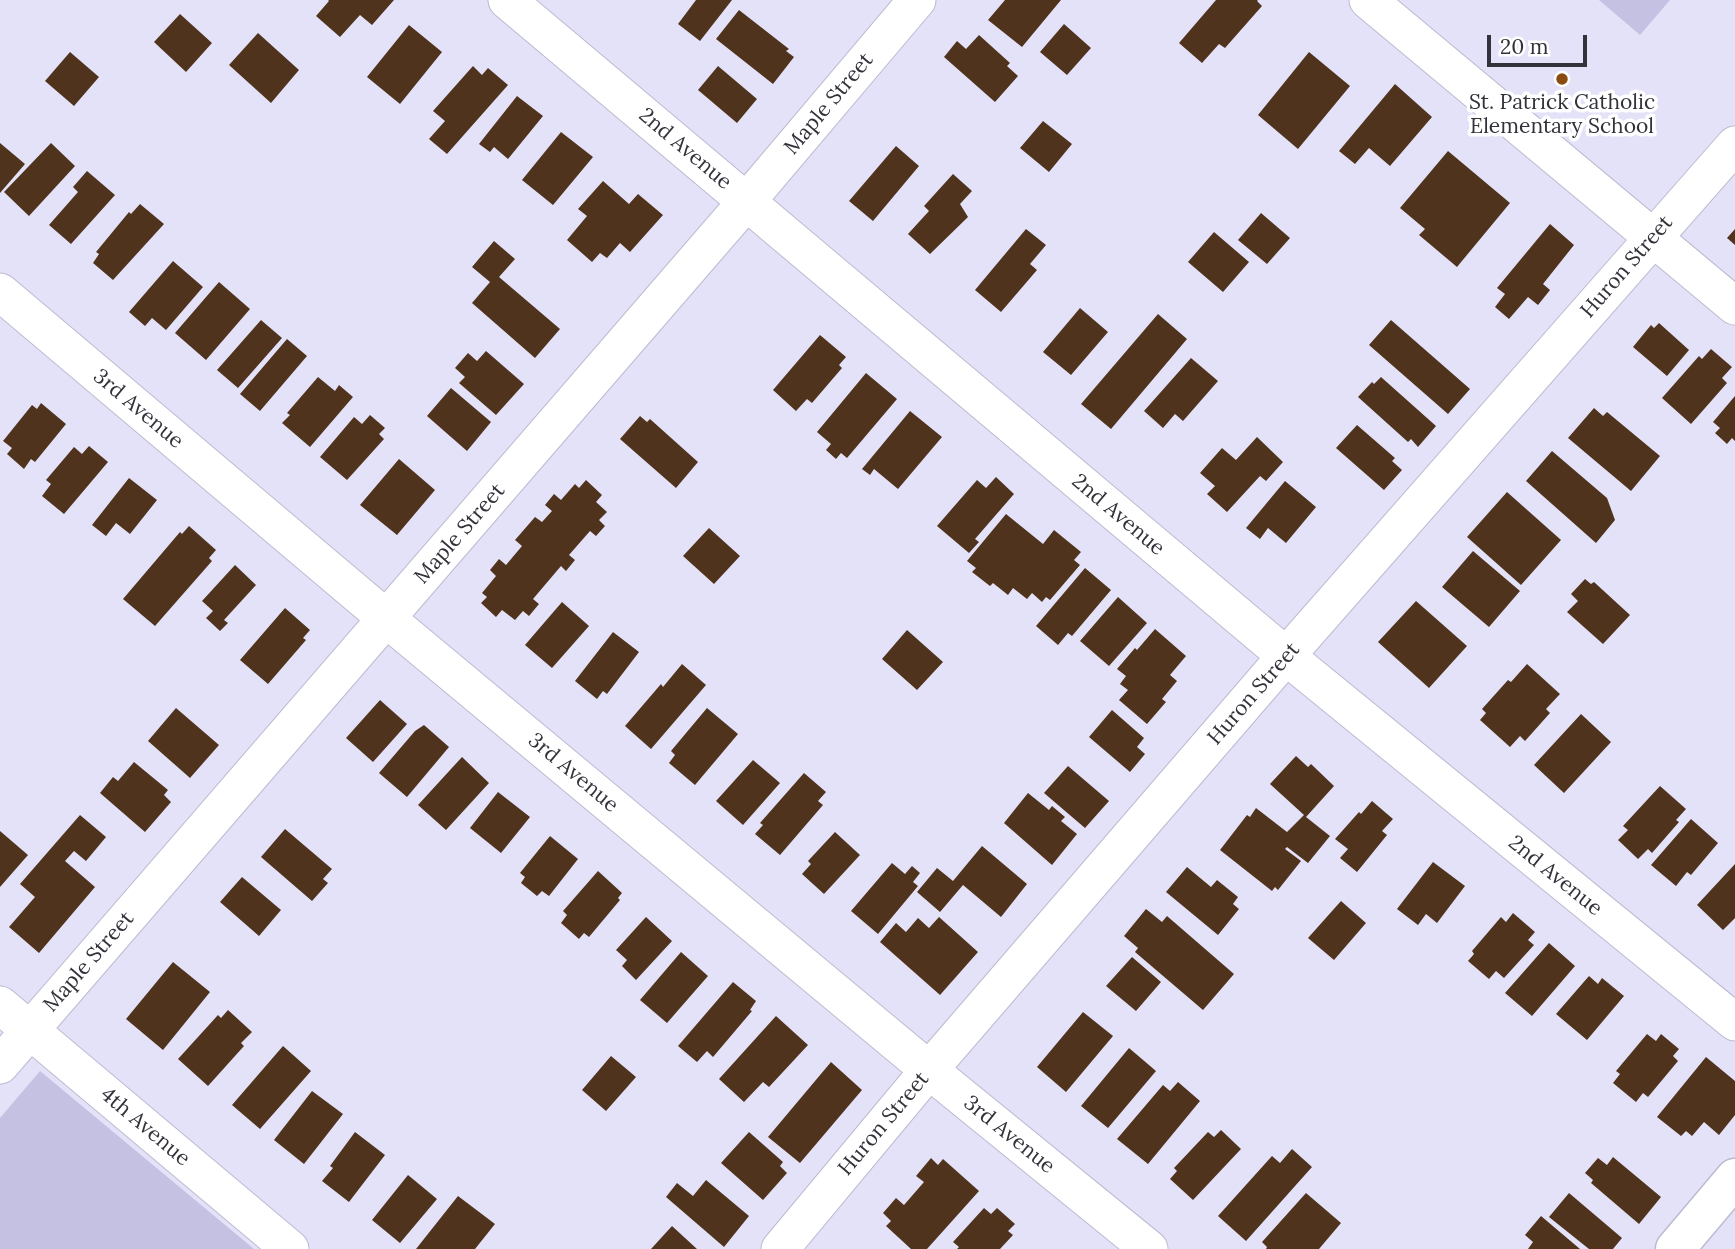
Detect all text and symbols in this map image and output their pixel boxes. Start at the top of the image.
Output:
scale bar [1490,21,1590,65]
text: 20 m [1500,33,1549,60]
street label: Maple Street [779,48,879,160]
marker: St. Patrick Catholic Elementary School [1554,71,1570,87]
place label: St. Patrick Catholic Elementary School [1469,90,1655,140]
street label: 2nd Avenue [633,103,737,195]
street label: Huron Street [1576,211,1678,323]
street label: 3rd Avenue [88,364,188,454]
street label: 2nd Avenue [1066,469,1170,561]
street label: Maple Street [410,479,510,589]
street label: Huron Street [1203,638,1305,750]
street label: 3rd Avenue [523,728,623,818]
street label: 2nd Avenue [1503,831,1607,921]
street label: Maple Street [39,907,139,1017]
street label: Huron Street [833,1067,935,1181]
street label: 4th Avenue [95,1082,195,1172]
street label: 3rd Avenue [958,1091,1060,1179]

